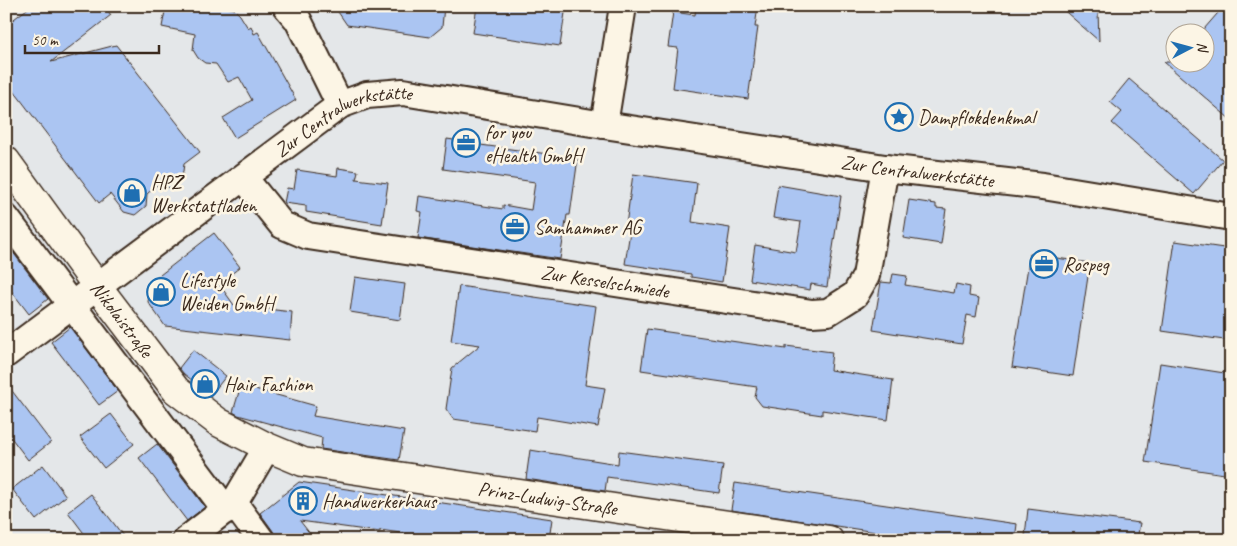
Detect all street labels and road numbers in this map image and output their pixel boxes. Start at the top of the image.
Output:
street label: Zur Centralwerkstätte [269,79,415,162]
street label: Zur Centralwerkstätte [840,149,996,193]
street label: Zur Kesselschmiede [539,259,672,304]
street label: Nikolaistraße [85,276,160,363]
street label: Prinz-Ludwig-Straße [476,476,620,521]

